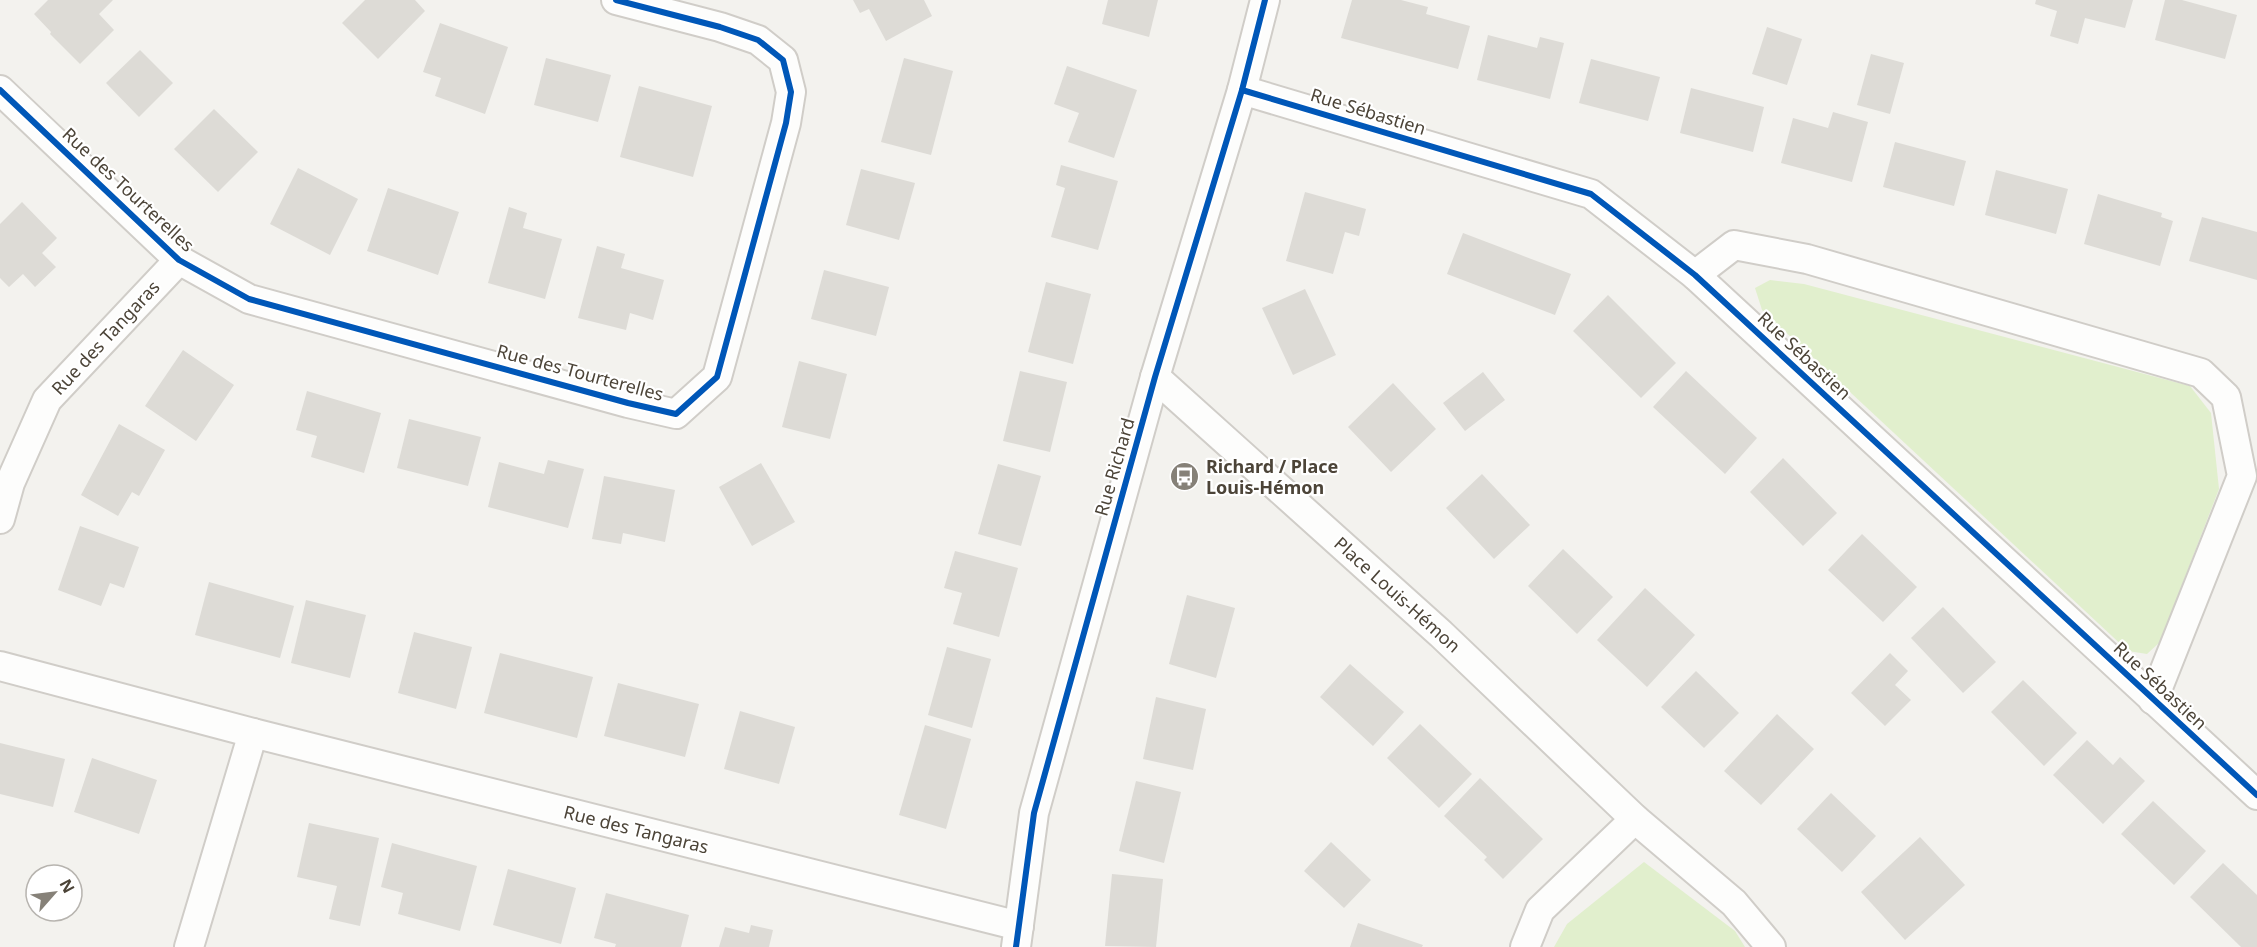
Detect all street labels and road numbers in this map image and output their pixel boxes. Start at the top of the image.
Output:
street label: Rue Sébastien [1308,82,1429,140]
street label: Rue des Tourterelles [58,122,200,257]
street label: Rue des Tangaras [46,275,165,400]
street label: Rue Sébastien [1753,306,1857,405]
street label: Rue des Tourterelles [494,338,666,406]
street label: Rue Richard [1089,415,1139,519]
street label: Place Louis-Hémon [1329,531,1466,657]
street label: Rue Sébastien [2109,636,2213,735]
street label: Rue des Tangaras [561,799,711,859]

